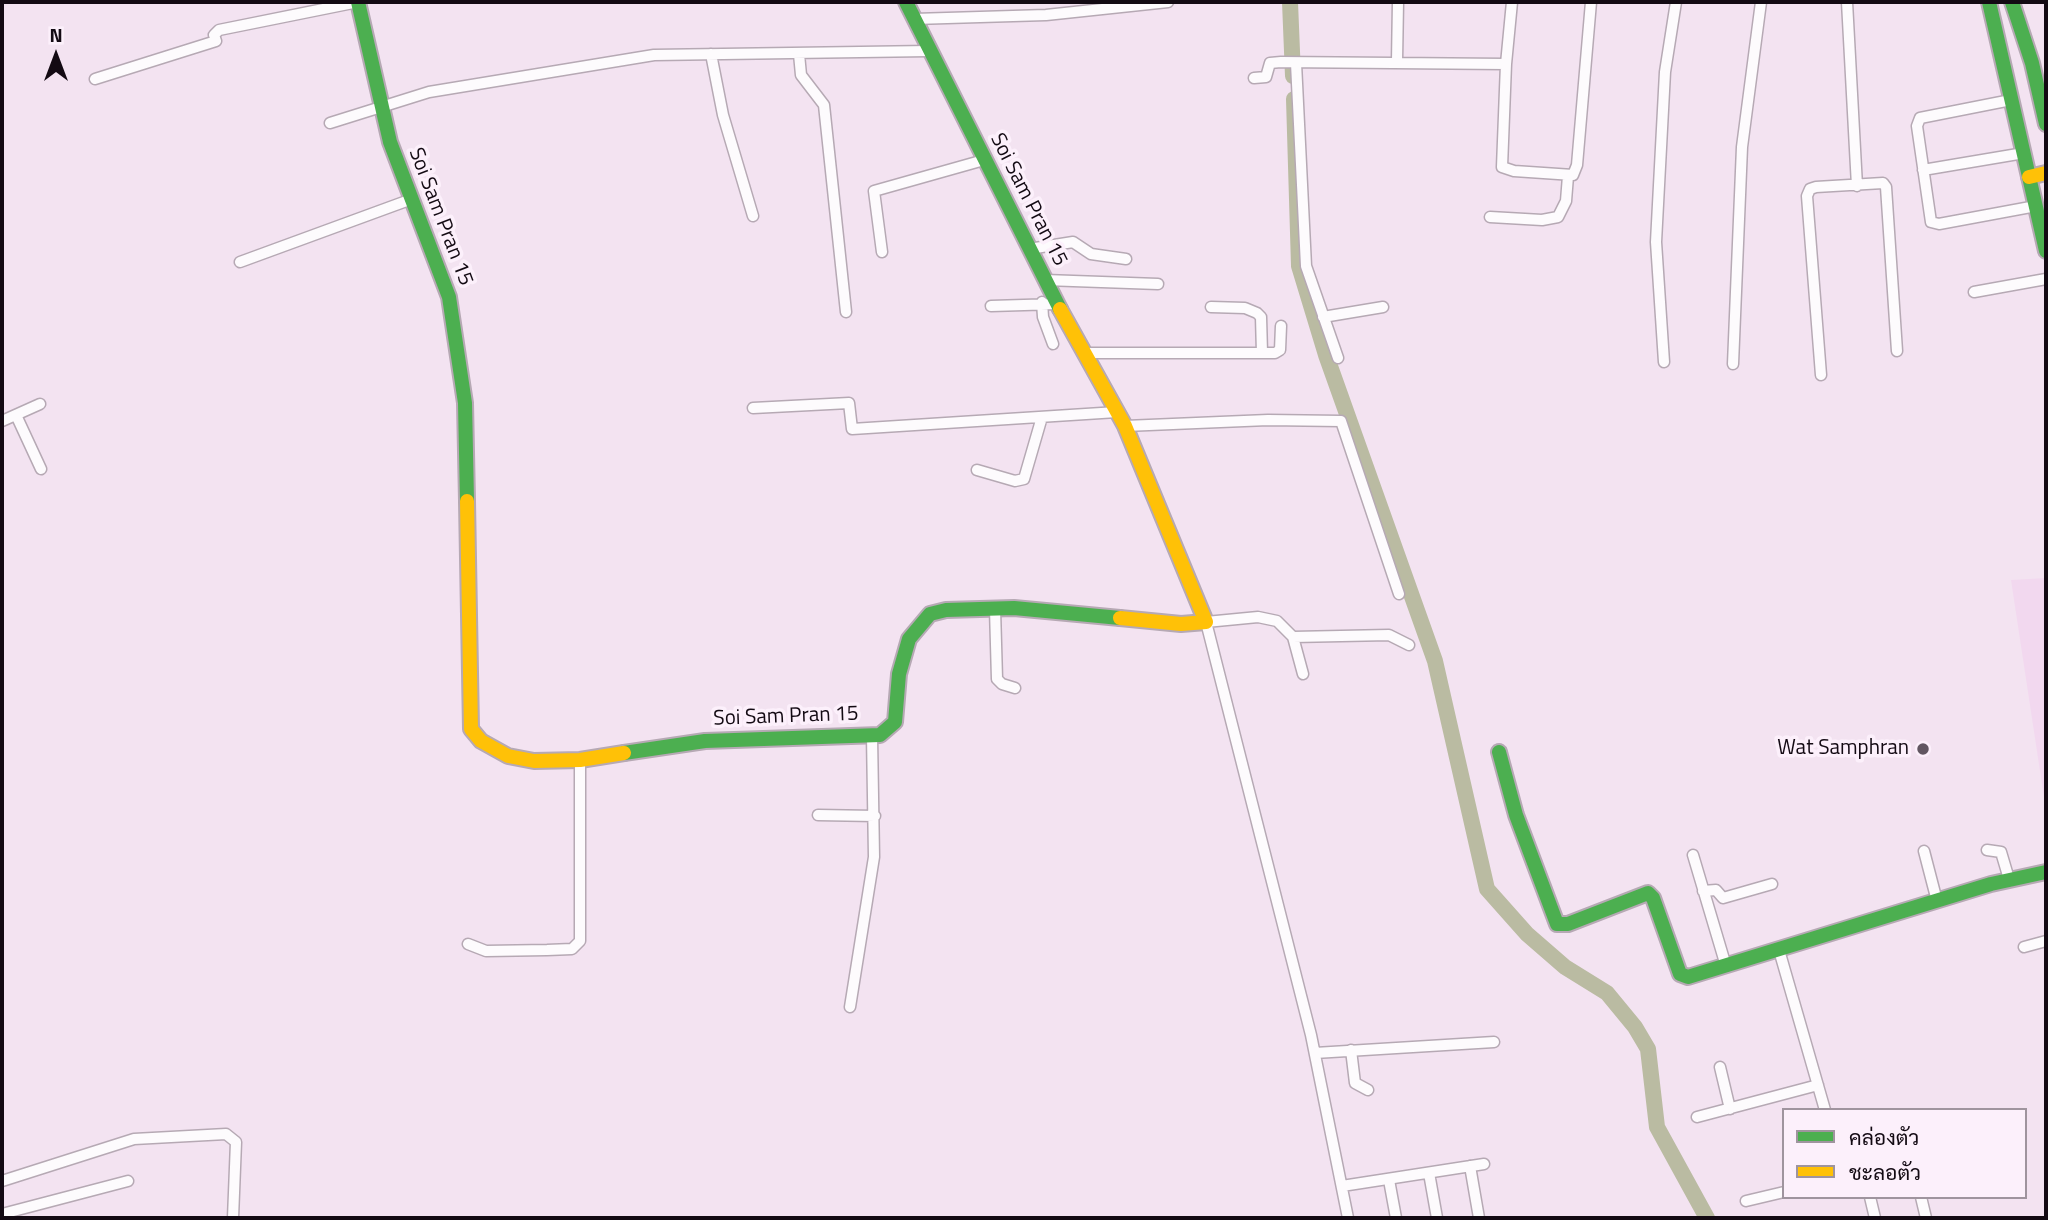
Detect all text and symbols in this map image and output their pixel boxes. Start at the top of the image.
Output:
text: N [49,20,63,49]
north arrow [21,21,91,91]
street label: Soi Sam Pran 15 [984,129,1072,271]
street label: Soi Sam Pran 15 [402,145,478,289]
street label: Soi Sam Pran 15 [713,702,859,732]
place label: Wat Samphran [1777,736,1909,762]
marker: Wat Samphran [1915,741,1931,757]
legend [1782,1108,2027,1199]
text: คล่องตัว [1849,1121,1919,1153]
text: ชะลอตัว [1849,1156,1921,1188]

